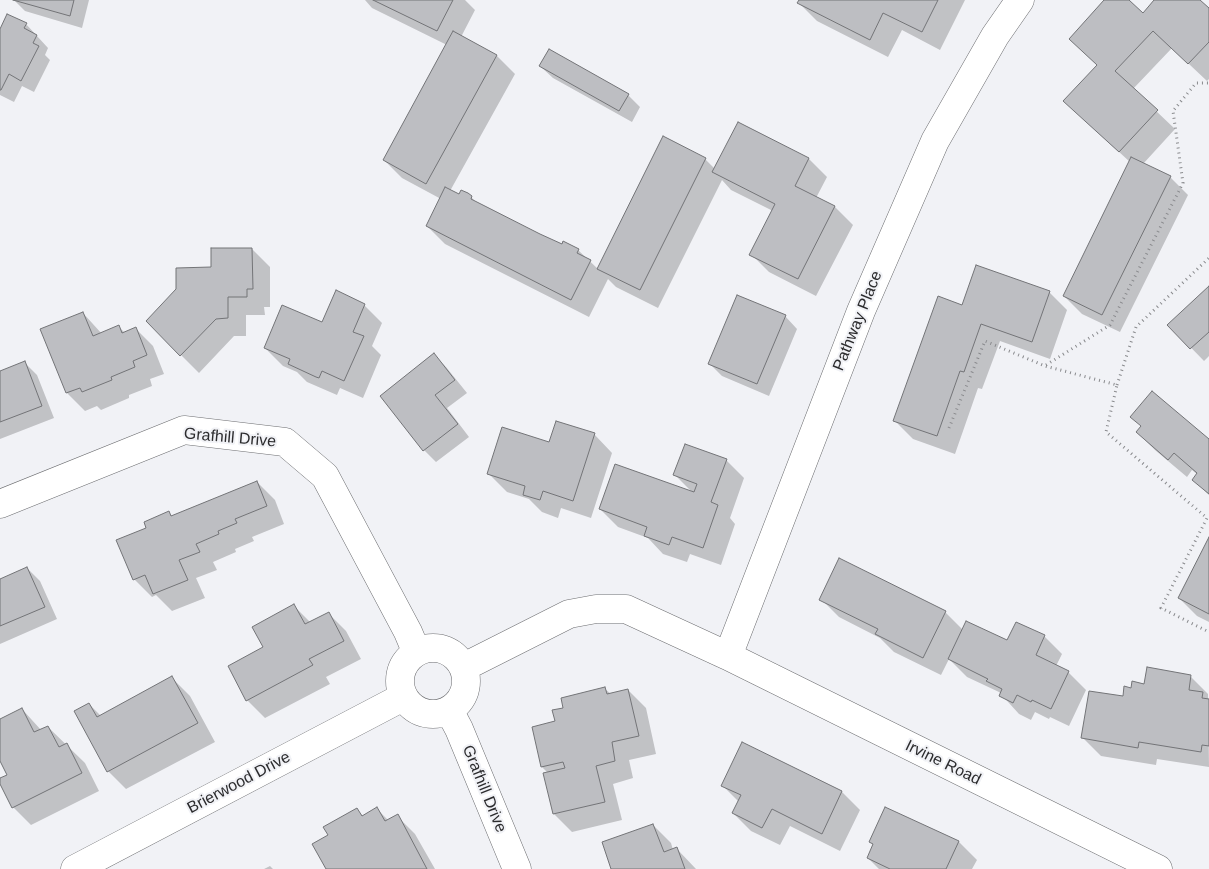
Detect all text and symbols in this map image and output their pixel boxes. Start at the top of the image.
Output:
street label: Pathway Place [829,268,887,374]
street label: Grafhill Drive [183,424,277,452]
street label: Irvine Road [902,736,984,790]
street label: Grafhill Drive [458,743,510,835]
street label: Brierwood Drive [184,748,294,818]

